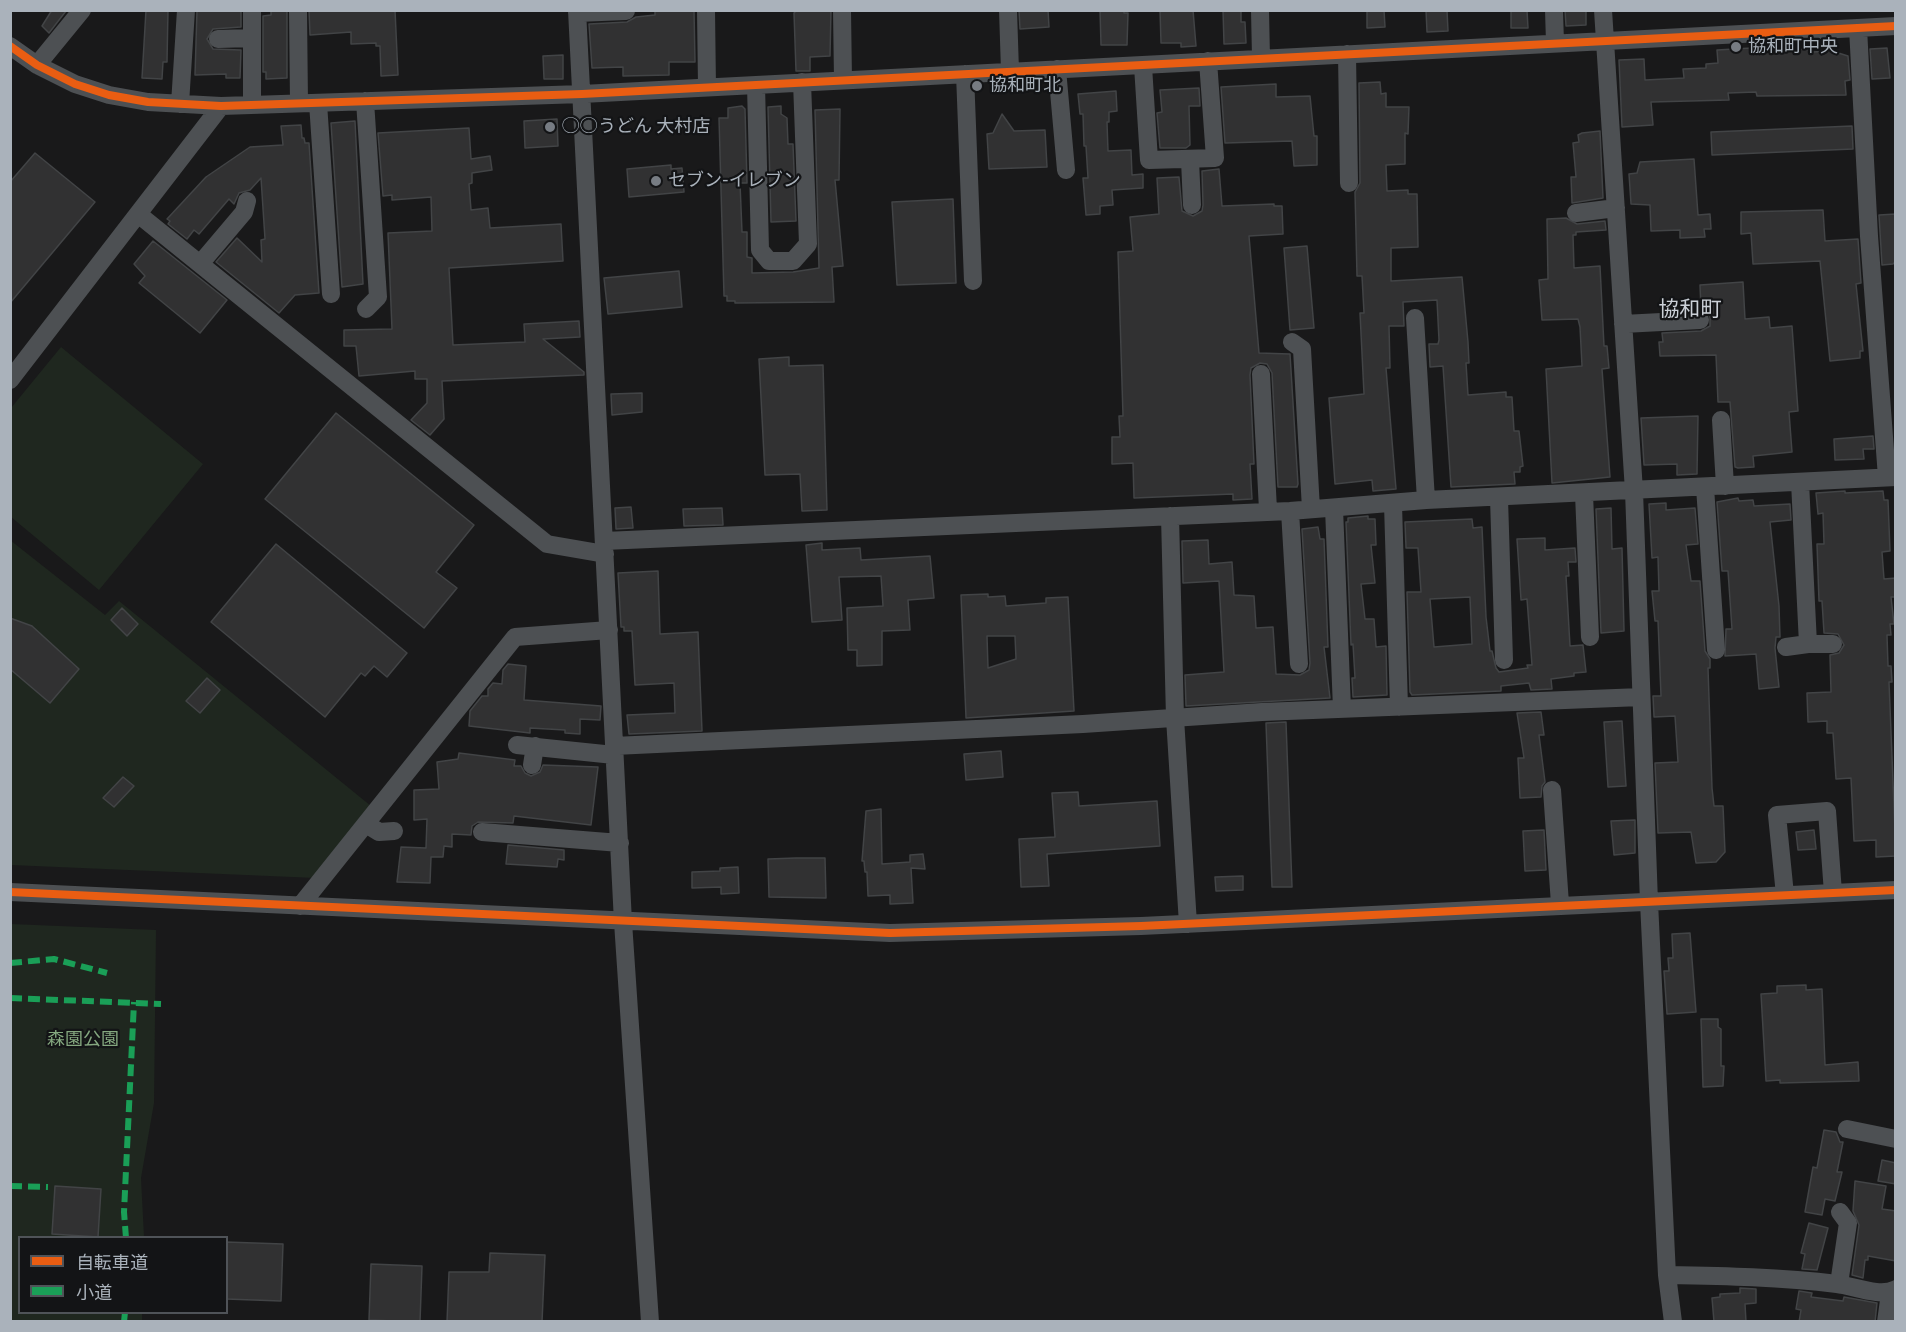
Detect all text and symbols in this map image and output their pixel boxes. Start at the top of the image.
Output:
place label: 協和町中央 [1748,36,1838,58]
marker: 協和町中央 [1729,40,1743,54]
place label: 協和町北 [989,75,1061,97]
marker: 協和町北 [970,79,984,93]
place label: ◯◯うどん 大村店 [562,116,710,138]
marker: ◯◯うどん 大村店 [543,120,557,134]
place label: セブン-イレブン [668,170,801,192]
marker: セブン-イレブン [649,174,663,188]
district label: 協和町 [1659,297,1721,323]
park label: 森園公園 [47,1029,119,1051]
legend [18,1236,228,1314]
text: 自転車道 [76,1252,148,1274]
text: 小道 [76,1282,112,1304]

